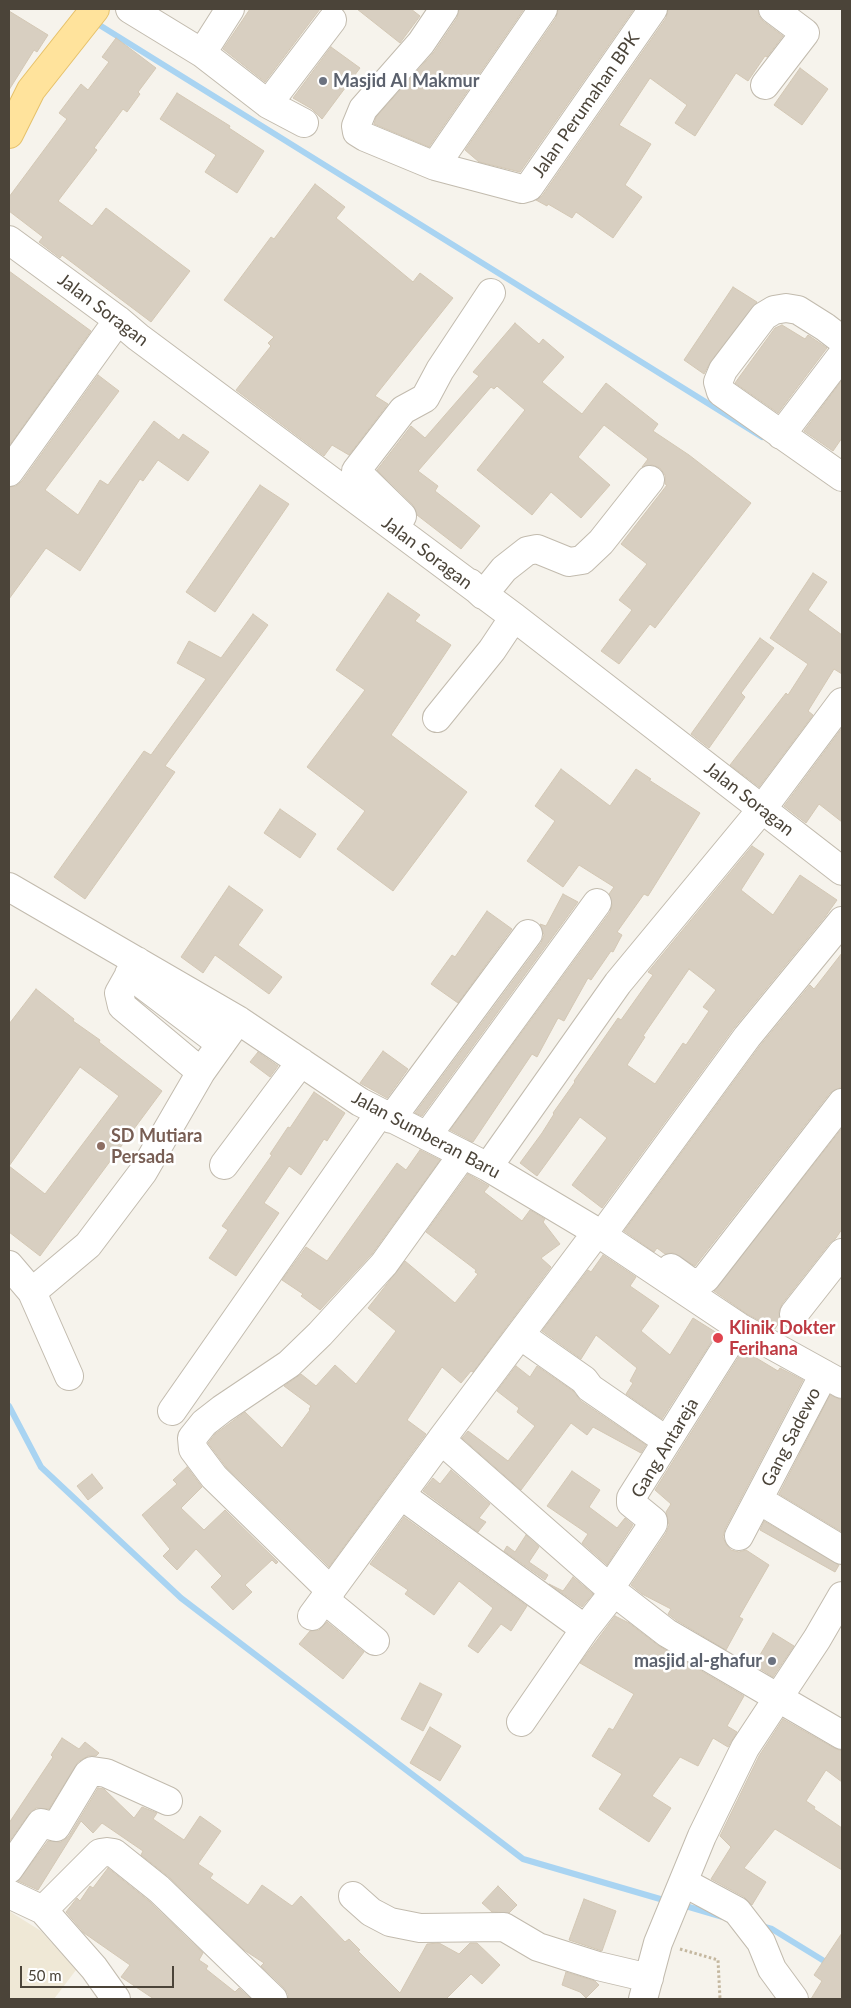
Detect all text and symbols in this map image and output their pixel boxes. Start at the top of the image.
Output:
street label: Jalan Perumahan BPK [528,28,644,182]
place label: Masjid Al Makmur [333,70,479,92]
marker: Masjid Al Makmur [317,75,329,87]
street label: Jalan Soragan [54,269,152,351]
street label: Jalan Soragan [378,512,476,594]
street label: Jalan Soragan [700,757,798,841]
street label: Jalan Sumberan Baru [348,1087,504,1183]
place label: SD Mutiara Persada [111,1125,202,1168]
marker: SD Mutiara Persada [95,1140,107,1152]
place label: Klinik Dokter Ferihana [729,1317,836,1360]
marker: Klinik Dokter Ferihana [711,1331,725,1345]
street label: Gang Sadewo [757,1384,825,1490]
street label: Gang Antareja [627,1394,703,1502]
place label: masjid al-ghafur [634,1650,762,1672]
marker: masjid al-ghafur [766,1655,778,1667]
scale bar [22,1956,176,1988]
text: 50 m [28,1966,62,1984]

